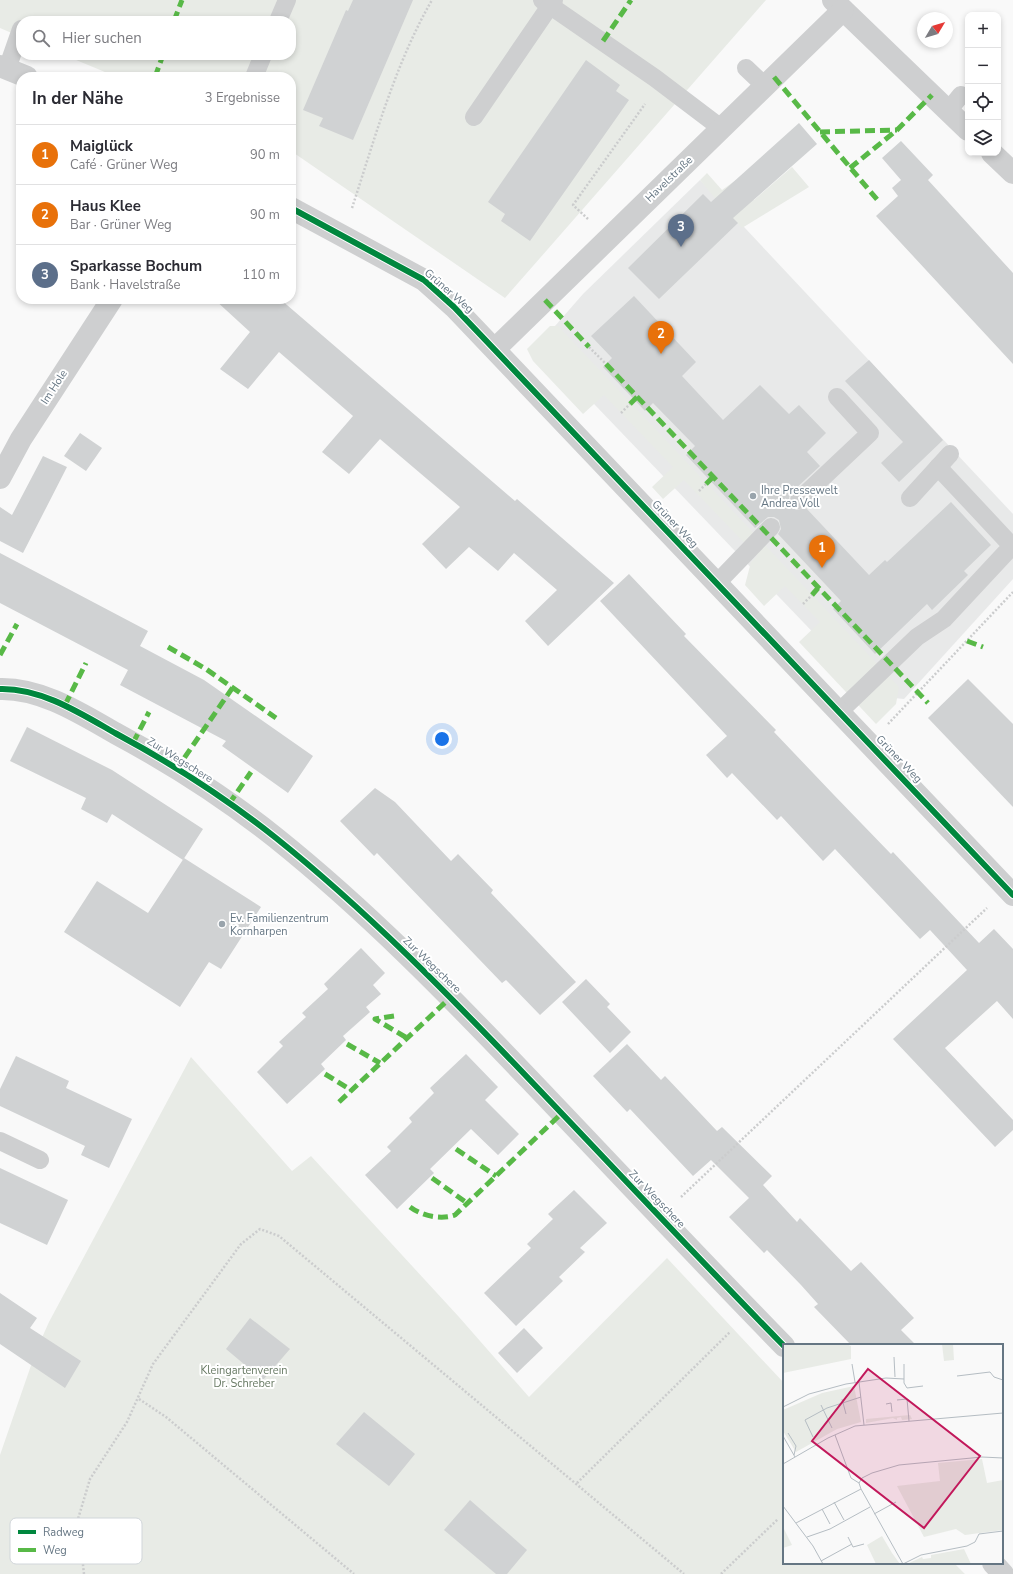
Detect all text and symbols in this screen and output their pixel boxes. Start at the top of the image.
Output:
north arrow [917,12,953,48]
map controls [965,12,1001,156]
button: + [965,12,1001,48]
search box [16,16,296,60]
icon: search [30,27,52,49]
text: Hier suchen [62,28,142,48]
button: − [965,48,1001,84]
button: locate [965,84,1001,120]
text: In der Nähe [32,87,123,110]
text: 3 Ergebnisse [205,89,280,107]
button: layers [965,120,1001,156]
text: Maiglück [70,136,133,156]
text: 1 [41,146,49,164]
text: 90 m [250,146,280,164]
street label: Havelstraße [642,153,696,205]
text: Café · Grüner Weg [70,156,178,174]
text: Haus Klee [70,196,141,216]
text: 2 [41,206,49,224]
text: 90 m [250,206,280,224]
pin: 3 [668,214,694,247]
text: Bar · Grüner Weg [70,216,172,234]
text: Sparkasse Bochum [70,256,202,276]
street label: Grüner Weg [421,265,477,317]
text: 3 [41,266,49,284]
text: 110 m [242,266,280,284]
text: Bank · Havelstraße [70,276,180,294]
pin: 2 [648,321,674,354]
street label: Im Hole [37,367,71,407]
place label: Ihre Pressewelt Andrea Voll [761,483,838,511]
marker: Ihre Pressewelt Andrea Voll [748,491,758,501]
street label: Grüner Weg [649,497,701,551]
pin: 1 [809,535,835,568]
your location [432,729,452,749]
street label: Grüner Weg [873,732,925,786]
street label: Zur Wegschere [144,734,216,786]
place label: Ev. Familienzentrum Kornharpen [230,911,329,939]
marker: Ev. Familienzentrum Kornharpen [217,919,227,929]
street label: Zur Wegschere [400,933,464,997]
street label: Zur Wegschere [625,1167,689,1231]
inset map [783,1344,1003,1564]
park label: Kleingartenverein Dr. Schreber [200,1363,288,1391]
legend [10,1518,142,1564]
text: Radweg [43,1525,84,1540]
text: Weg [43,1543,67,1558]

